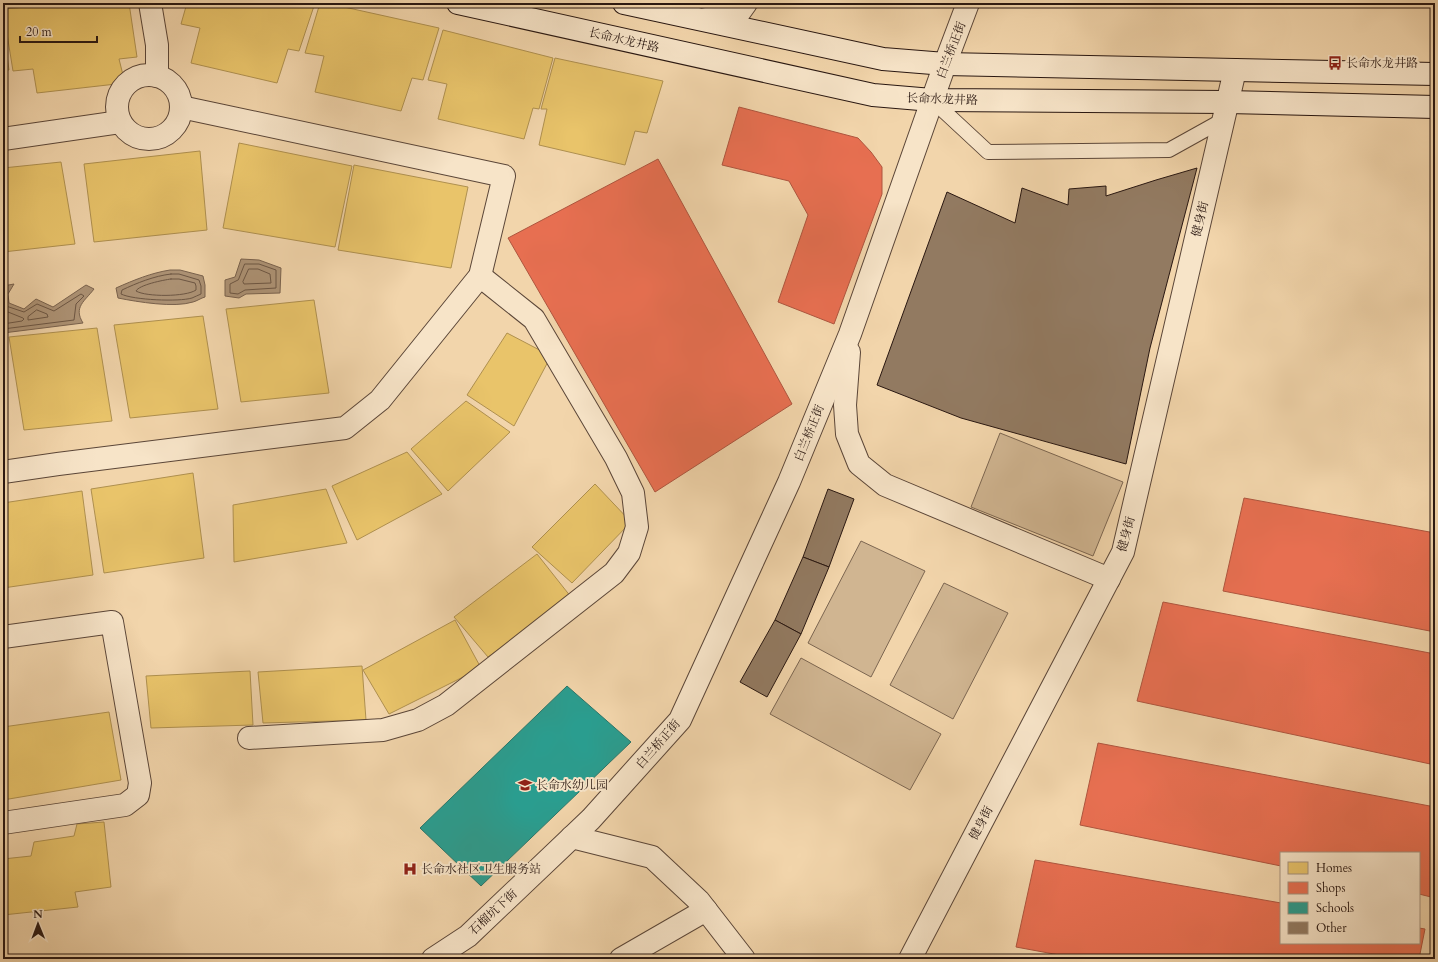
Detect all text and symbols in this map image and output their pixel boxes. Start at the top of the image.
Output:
scale bar [20,18,97,44]
street label: 白兰桥正街 [933,18,970,81]
text: 20 m [26,24,53,40]
street label: 长命水龙井路 [587,24,661,56]
bus stop icon: 长命水龙井路 [1327,55,1343,71]
place label: 长命水龙井路 [1346,55,1418,71]
street label: 长命水龙井路 [906,90,978,108]
street label: 健身街 [1188,199,1212,238]
street label: 白兰桥正街 [790,401,828,464]
street label: 健身街 [1114,514,1139,553]
street label: 白兰桥正街 [632,715,684,772]
school or university icon: 长命水幼儿园 [517,777,533,793]
place label: 长命水幼儿园 [536,777,608,793]
street label: 健身街 [965,802,997,843]
legend [1280,852,1420,944]
text: Homes [1316,860,1352,876]
hospital icon: 长命水社区卫生服务站 [402,861,418,877]
place label: 长命水社区卫生服务站 [421,861,541,877]
text: Shops [1316,880,1345,896]
street label: 石榴坑下街 [466,885,521,938]
text: Schools [1316,900,1354,916]
north arrow [18,904,58,944]
text: N [33,907,43,922]
text: Other [1316,920,1347,936]

